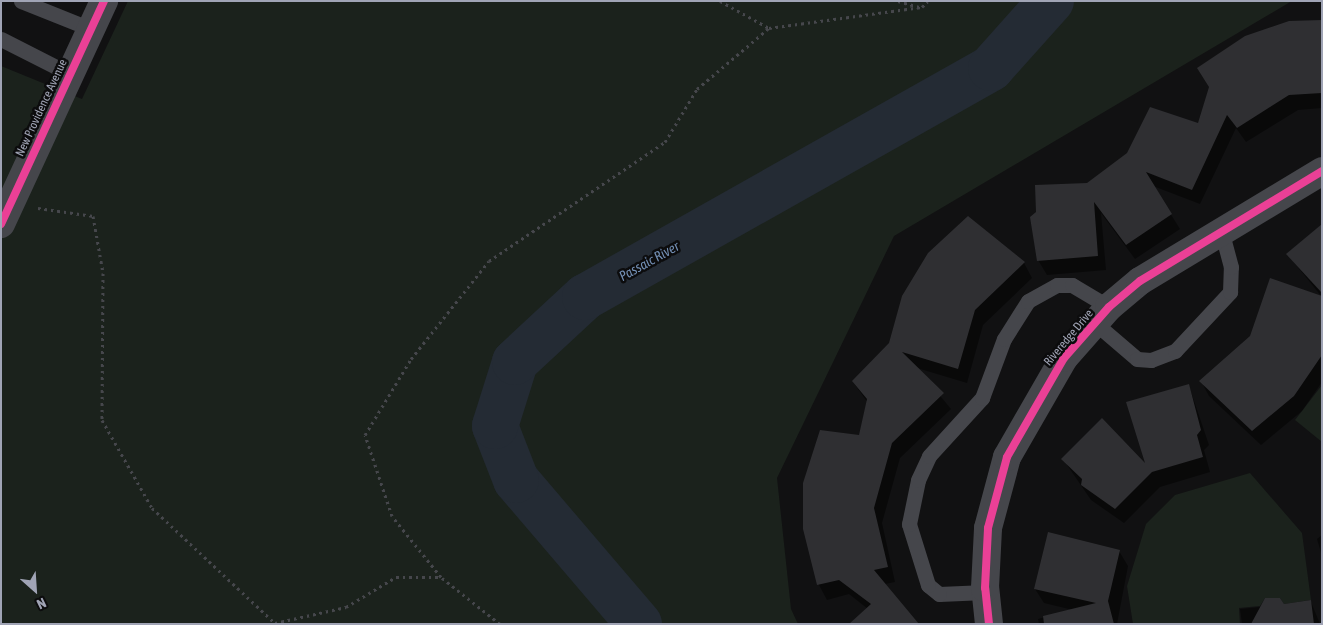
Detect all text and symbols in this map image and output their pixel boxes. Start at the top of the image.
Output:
street label: New Providence Avenue [13,57,71,159]
water label: Passaic River [616,238,682,284]
street label: Riveredge Drive [1041,307,1097,369]
north arrow [10,565,60,615]
text: N [34,594,49,612]

